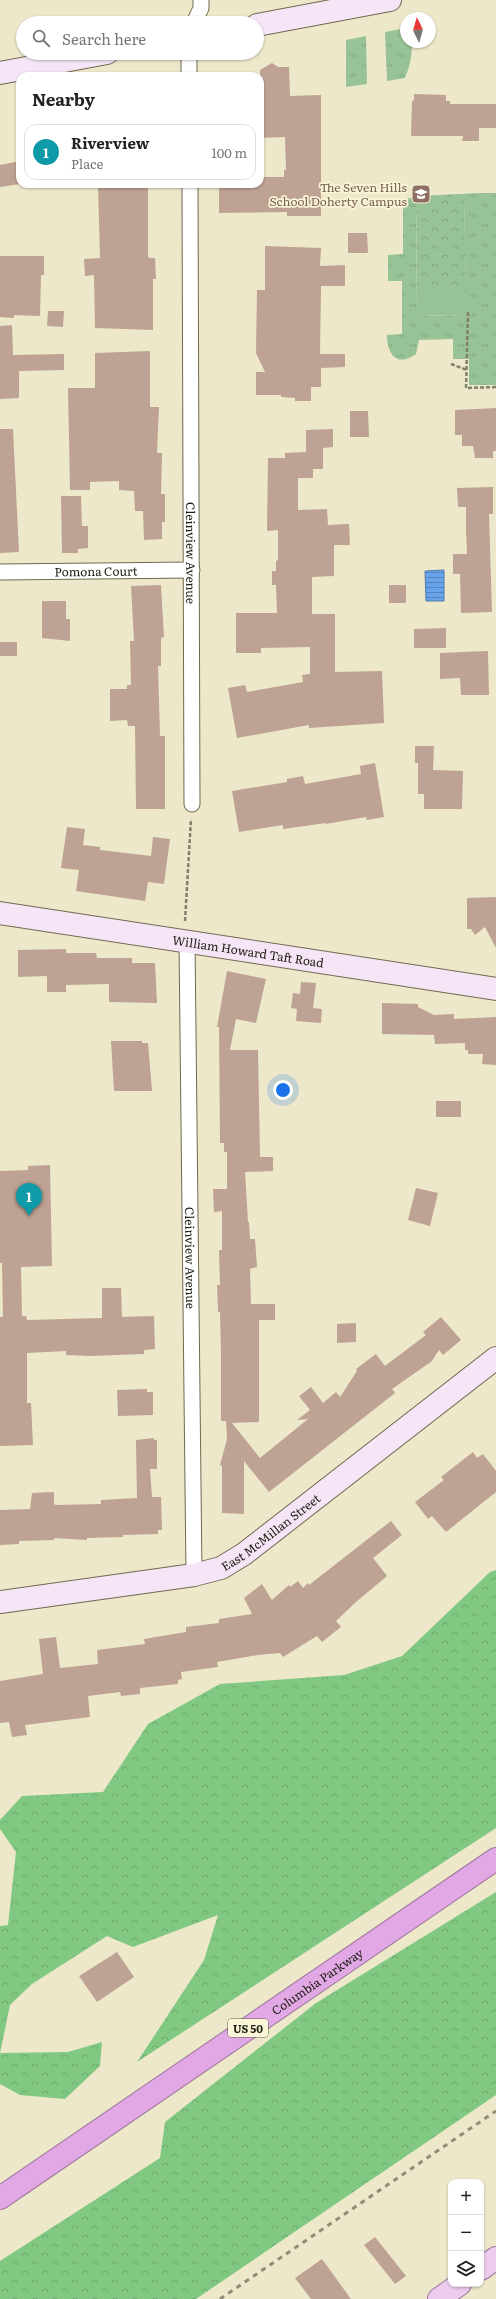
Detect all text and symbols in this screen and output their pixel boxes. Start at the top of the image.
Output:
north arrow [400,12,436,48]
search box [16,16,264,60]
icon: search [30,27,52,49]
text: Search here [62,27,146,50]
text: Nearby [32,86,95,111]
text: Riverview [71,131,149,154]
text: 1 [43,143,49,162]
text: 100 m [211,143,247,162]
text: Place [71,154,103,173]
place label: The Seven Hills School Doherty Campus [269,178,408,210]
school or university icon: The Seven Hills School Doherty Campus [410,183,432,205]
street label: Cleinview Avenue [182,502,200,604]
street label: Pomona Court [54,562,138,580]
street label: William Howard Taft Road [171,931,326,972]
your location [273,1080,293,1100]
pin: 1 [16,1183,42,1216]
street label: Cleinview Avenue [181,1207,200,1309]
street label: East McMillan Street [218,1489,324,1575]
street label: Columbia Parkway [268,1944,366,2019]
road number: US 50 [228,2019,268,2037]
map controls [448,2179,484,2287]
button: + [448,2179,484,2215]
button: − [448,2215,484,2251]
button: layers [448,2251,484,2287]

